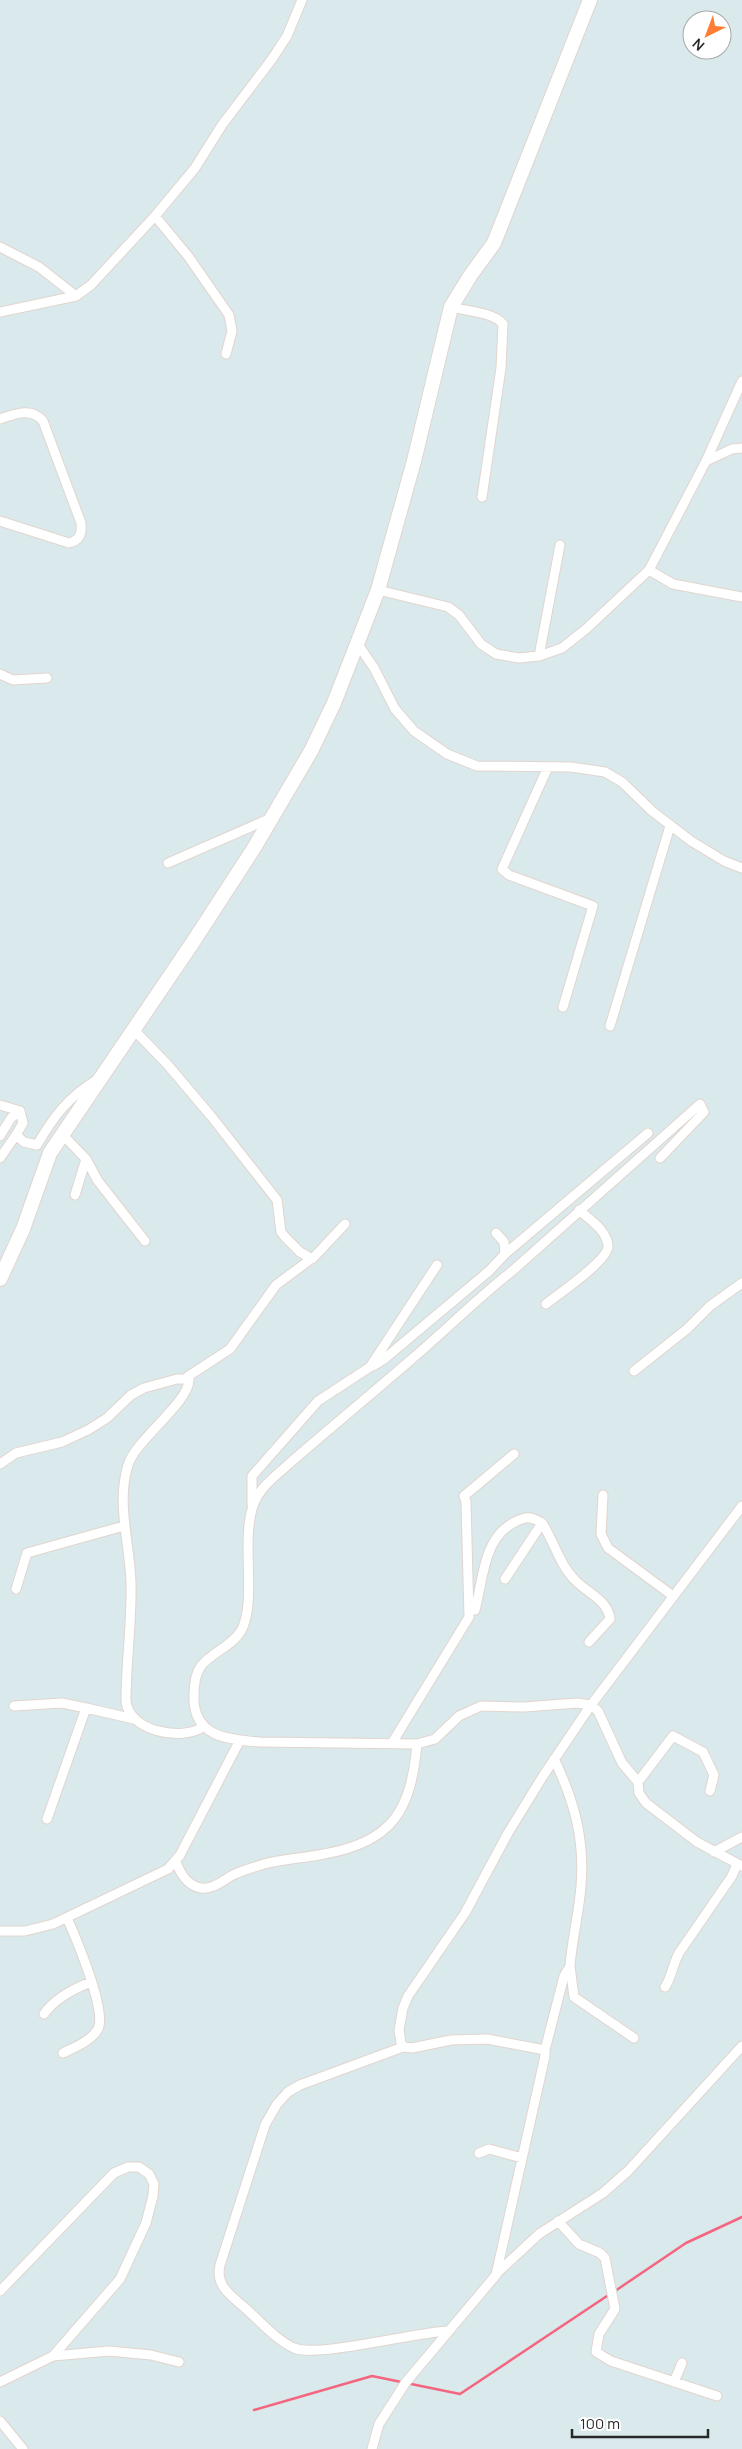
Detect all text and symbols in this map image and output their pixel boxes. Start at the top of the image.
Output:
north arrow [682,10,732,60]
text: N [688,35,708,55]
scale bar [572,2406,708,2438]
text: 100 m [580,2413,620,2434]

